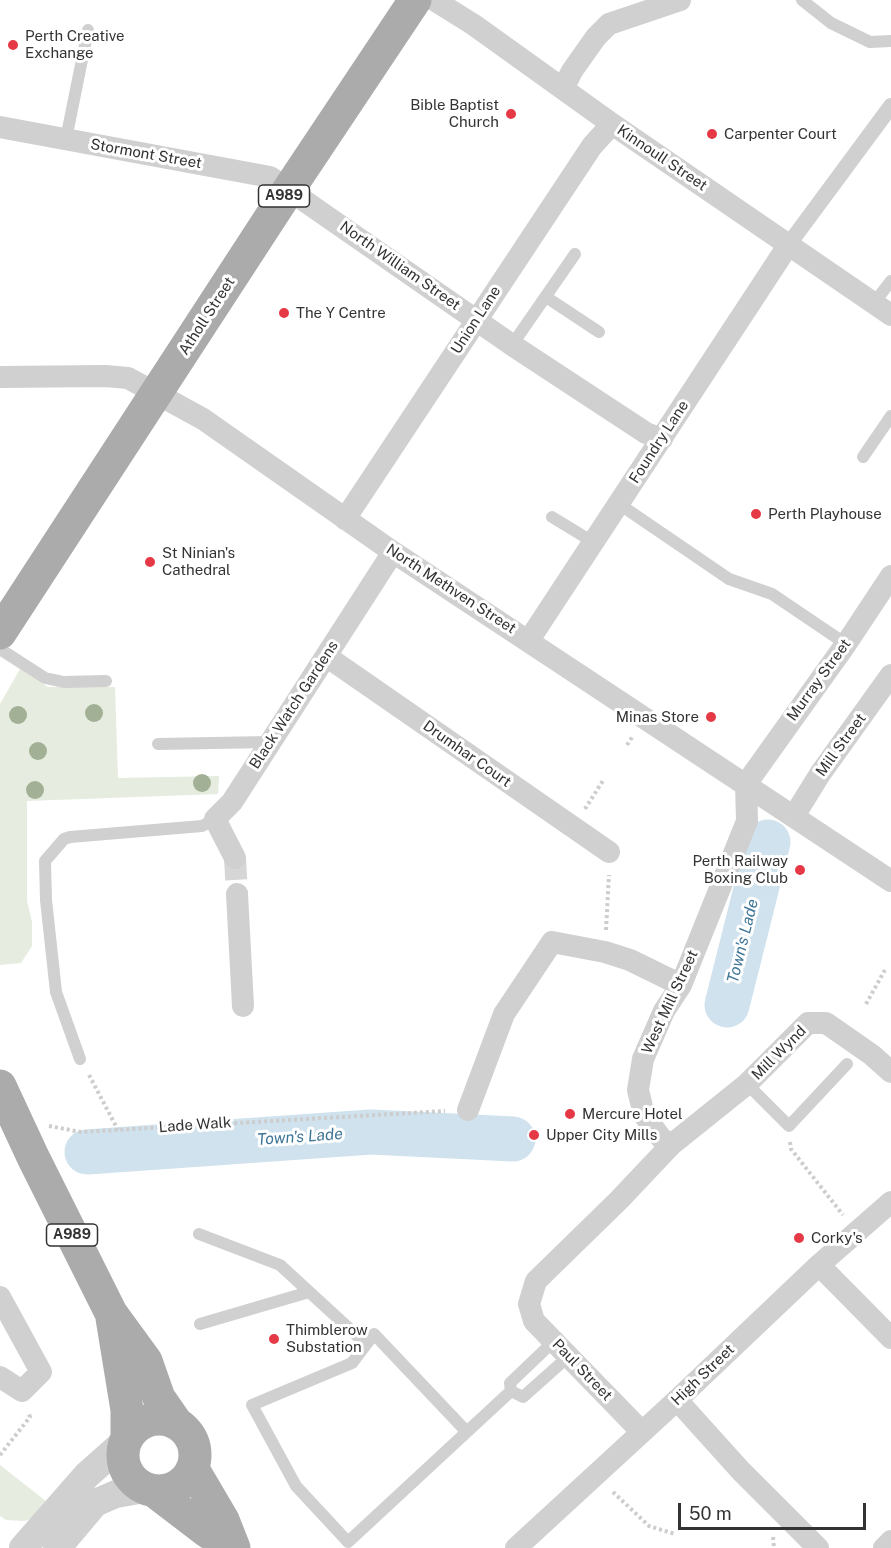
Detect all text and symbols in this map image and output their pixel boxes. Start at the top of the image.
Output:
place label: Perth Creative Exchange [25,27,125,62]
marker: Perth Creative Exchange [6,38,20,52]
place label: Bible Baptist Church [410,96,499,131]
marker: Bible Baptist Church [504,107,518,121]
street label: Kinnoull Street [613,121,711,195]
place label: Carpenter Court [724,125,837,143]
marker: Carpenter Court [705,127,719,141]
street label: Stormont Street [89,135,203,173]
road number: A989 [258,185,310,207]
street label: North William Street [336,218,464,314]
street label: Atholl Street [175,274,239,358]
street label: Union Lane [447,283,505,357]
place label: The Y Centre [296,304,386,322]
marker: The Y Centre [277,306,291,320]
street label: Foundry Lane [626,397,692,487]
place label: Perth Playhouse [768,505,882,523]
marker: Perth Playhouse [749,507,763,521]
street label: North Methven Street [383,540,519,638]
place label: St Ninian's Cathedral [162,544,235,579]
marker: St Ninian's Cathedral [143,555,157,569]
street label: Murray Street [783,635,855,725]
street label: Black Watch Gardens [246,638,342,772]
place label: Minas Store [616,708,699,726]
marker: Minas Store [704,710,718,724]
street label: Mill Street [812,710,870,780]
street label: Drumhar Court [419,717,515,791]
place label: Perth Railway Boxing Club [692,852,788,887]
marker: Perth Railway Boxing Club [793,863,807,877]
water label: Town's Lade [723,897,763,985]
street label: West Mill Street [638,947,702,1057]
street label: Mill Wynd [748,1022,810,1084]
place label: Mercure Hotel [582,1105,682,1123]
marker: Mercure Hotel [563,1107,577,1121]
street label: Lade Walk [158,1113,232,1137]
water label: Town's Lade [256,1124,344,1150]
place label: Upper City Mills [546,1126,657,1144]
marker: Upper City Mills [527,1128,541,1142]
road number: A989 [46,1224,98,1246]
place label: Corky's [811,1229,863,1247]
marker: Corky's [792,1231,806,1245]
place label: Thimblerow Substation [286,1321,368,1356]
marker: Thimblerow Substation [267,1332,281,1346]
street label: Paul Street [548,1336,616,1404]
street label: High Street [668,1341,738,1409]
scale bar [681,1491,868,1529]
text: 50 m [689,1503,732,1524]

